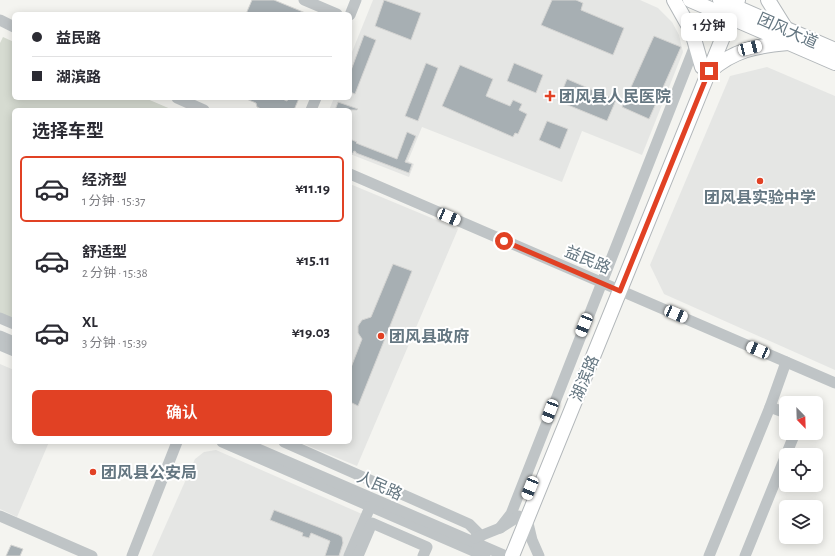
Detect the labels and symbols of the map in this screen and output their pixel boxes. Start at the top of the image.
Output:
street label: 团风大道 [755,10,820,51]
callout: 1 分钟 [681,13,737,41]
car [737,39,763,57]
route end [700,62,718,80]
place label: 团风县人民医院 [559,88,671,105]
marker: 团风县人民医院 [544,90,556,102]
marker: 团风县实验中学 [755,176,765,186]
place label: 团风县实验中学 [704,189,816,206]
car [436,207,462,227]
route start [495,232,513,250]
street label: 益民路 [562,242,613,277]
car [663,304,689,324]
car [574,312,594,338]
place label: 团风县政府 [389,328,469,345]
marker: 团风县政府 [376,331,386,341]
car [745,340,771,360]
street label: 湖滨路 [567,353,602,404]
north arrow [779,396,823,440]
car [540,398,560,424]
place label: 团风县公安局 [101,464,197,481]
marker: 团风县公安局 [88,467,98,477]
street label: 人民路 [354,468,405,503]
car [520,475,540,501]

